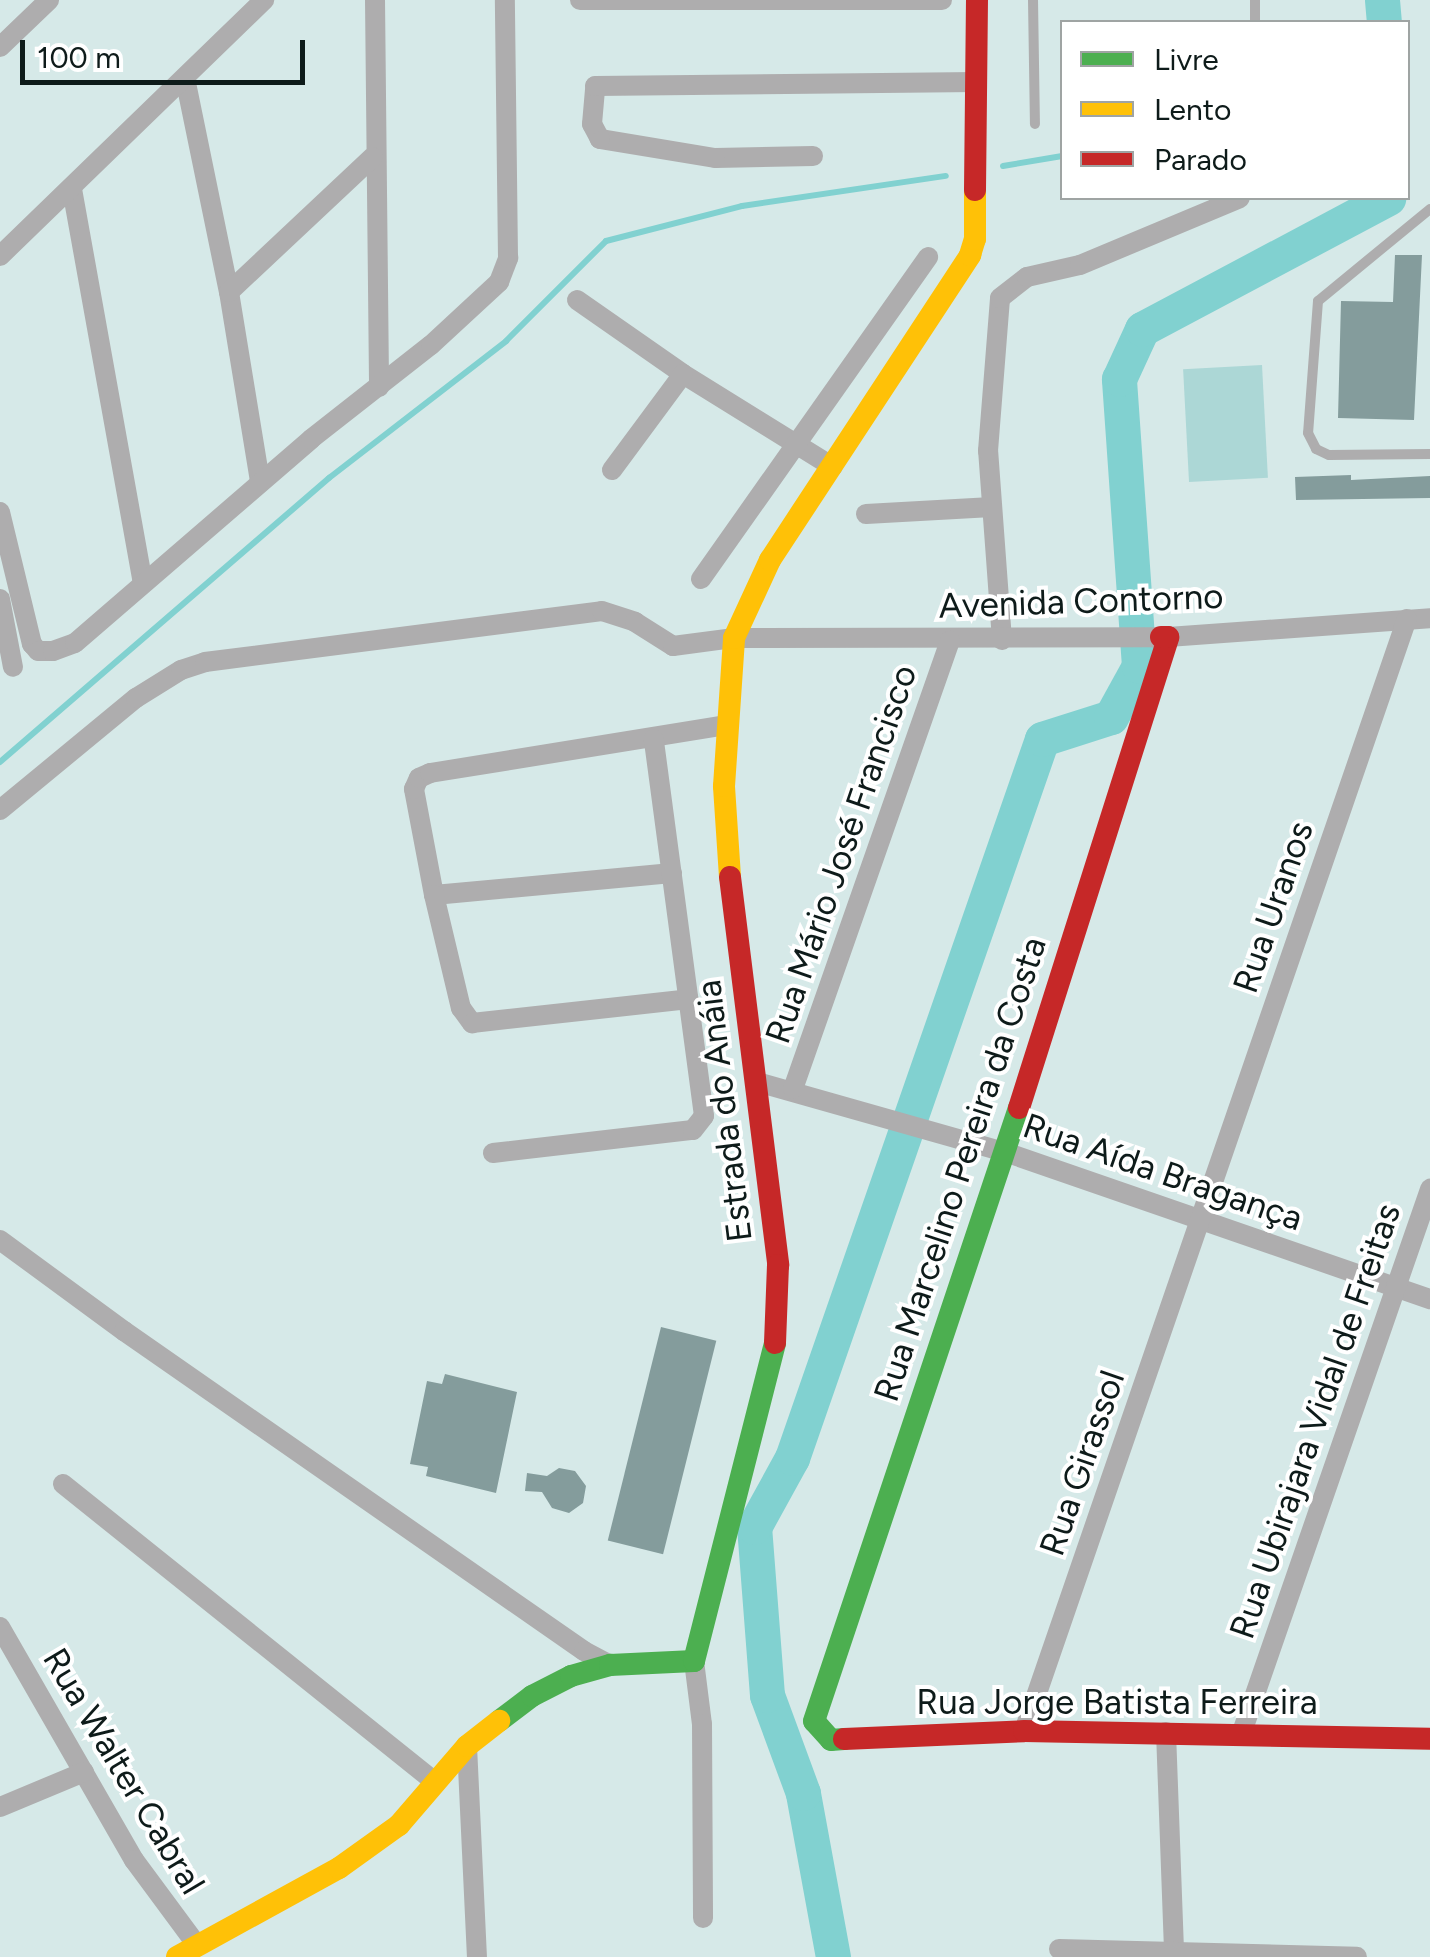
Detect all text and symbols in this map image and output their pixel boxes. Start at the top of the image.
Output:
scale bar [25,20,310,82]
legend [1060,20,1410,200]
text: 100 m [37,39,121,76]
text: Livre [1154,41,1219,78]
text: Lento [1154,91,1231,128]
text: Parado [1154,141,1247,178]
street label: Avenida Contorno [938,575,1224,627]
street label: Rua Mário José Francisco [756,659,926,1049]
street label: Rua Uranos [1224,816,1322,998]
street label: Rua Marcelino Pereira da Costa [865,931,1055,1407]
street label: Estrada do Anáia [687,978,761,1244]
street label: Rua Aída Bragança [1018,1105,1308,1239]
street label: Rua Ubirajara Vidal de Freitas [1221,1198,1409,1644]
street label: Rua Girassol [1031,1365,1133,1561]
street label: Rua Walter Cabral [34,1640,214,1902]
street label: Rua Jorge Batista Ferreira [916,1681,1318,1723]

